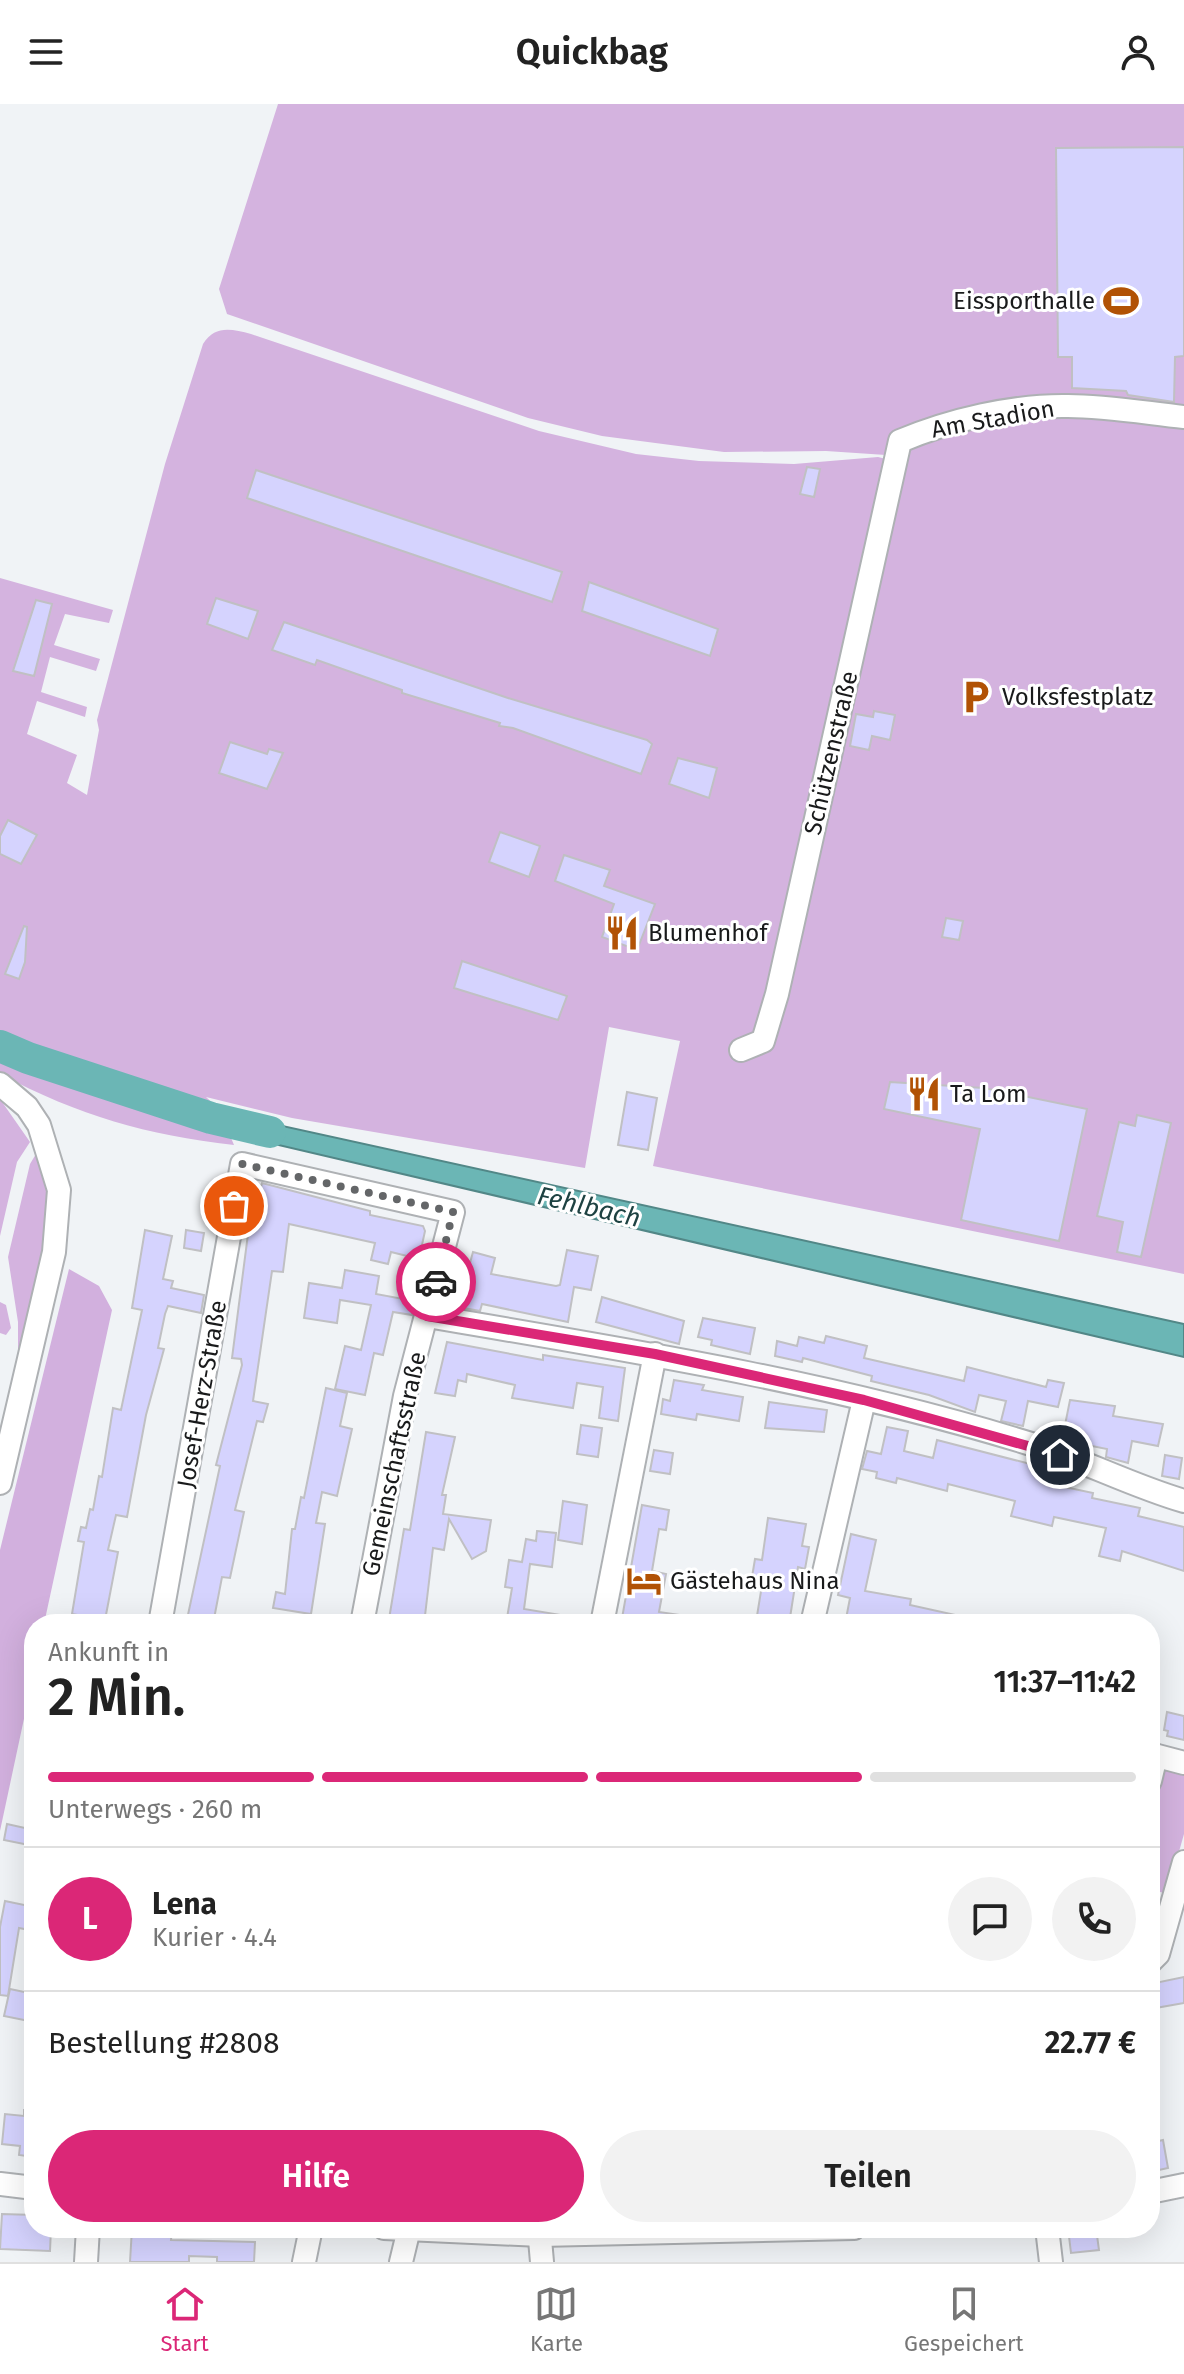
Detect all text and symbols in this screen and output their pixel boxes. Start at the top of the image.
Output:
icon: menu [24,30,68,74]
text: Quickbag [516,30,668,74]
icon: person [1116,30,1160,74]
sports icon: Eissporthalle [1102,282,1140,320]
place label: Eissporthalle [953,287,1095,315]
street label: Am Stadion [929,394,1057,444]
street label: Schützenstraße [799,668,863,838]
parking icon: Volksfestplatz [957,678,995,716]
place label: Volksfestplatz [1002,683,1153,711]
restaurant icon: Blumenhof [603,914,641,952]
place label: Blumenhof [648,919,769,947]
restaurant icon: Ta Lom [905,1075,943,1113]
place label: Ta Lom [950,1080,1027,1108]
pin [200,1172,268,1240]
water label: Fehlbach [534,1180,644,1234]
icon: bag [212,1184,256,1228]
courier [396,1242,476,1322]
icon: car [414,1260,458,1304]
street label: Josef-Herz-Straße [172,1298,232,1490]
street label: Gemeinschaftsstraße [357,1349,431,1579]
pin [1026,1421,1094,1489]
icon: home [1038,1433,1082,1477]
hotel icon: Gästehaus Nina [625,1562,663,1600]
place label: Gästehaus Nina [670,1567,840,1595]
text: Ankunft in [48,1637,169,1668]
text: 11:37–11:42 [994,1664,1136,1700]
text: 2 Min. [48,1666,185,1729]
text: Unterwegs · 260 m [48,1794,262,1825]
button: chat [948,1877,1032,1961]
button: phone [1052,1877,1136,1961]
text: Lena [152,1886,217,1922]
text: L [82,1901,98,1937]
text: Kurier · 4.4 [152,1922,277,1953]
text: Bestellung #2808 [48,2025,279,2061]
text: 22.77 € [1045,2025,1136,2061]
button: Hilfe [48,2130,584,2222]
button: Teilen [600,2130,1136,2222]
tab: Start [161,2282,209,2357]
tab: Karte [530,2282,583,2357]
tab: Gespeichert [904,2282,1023,2357]

